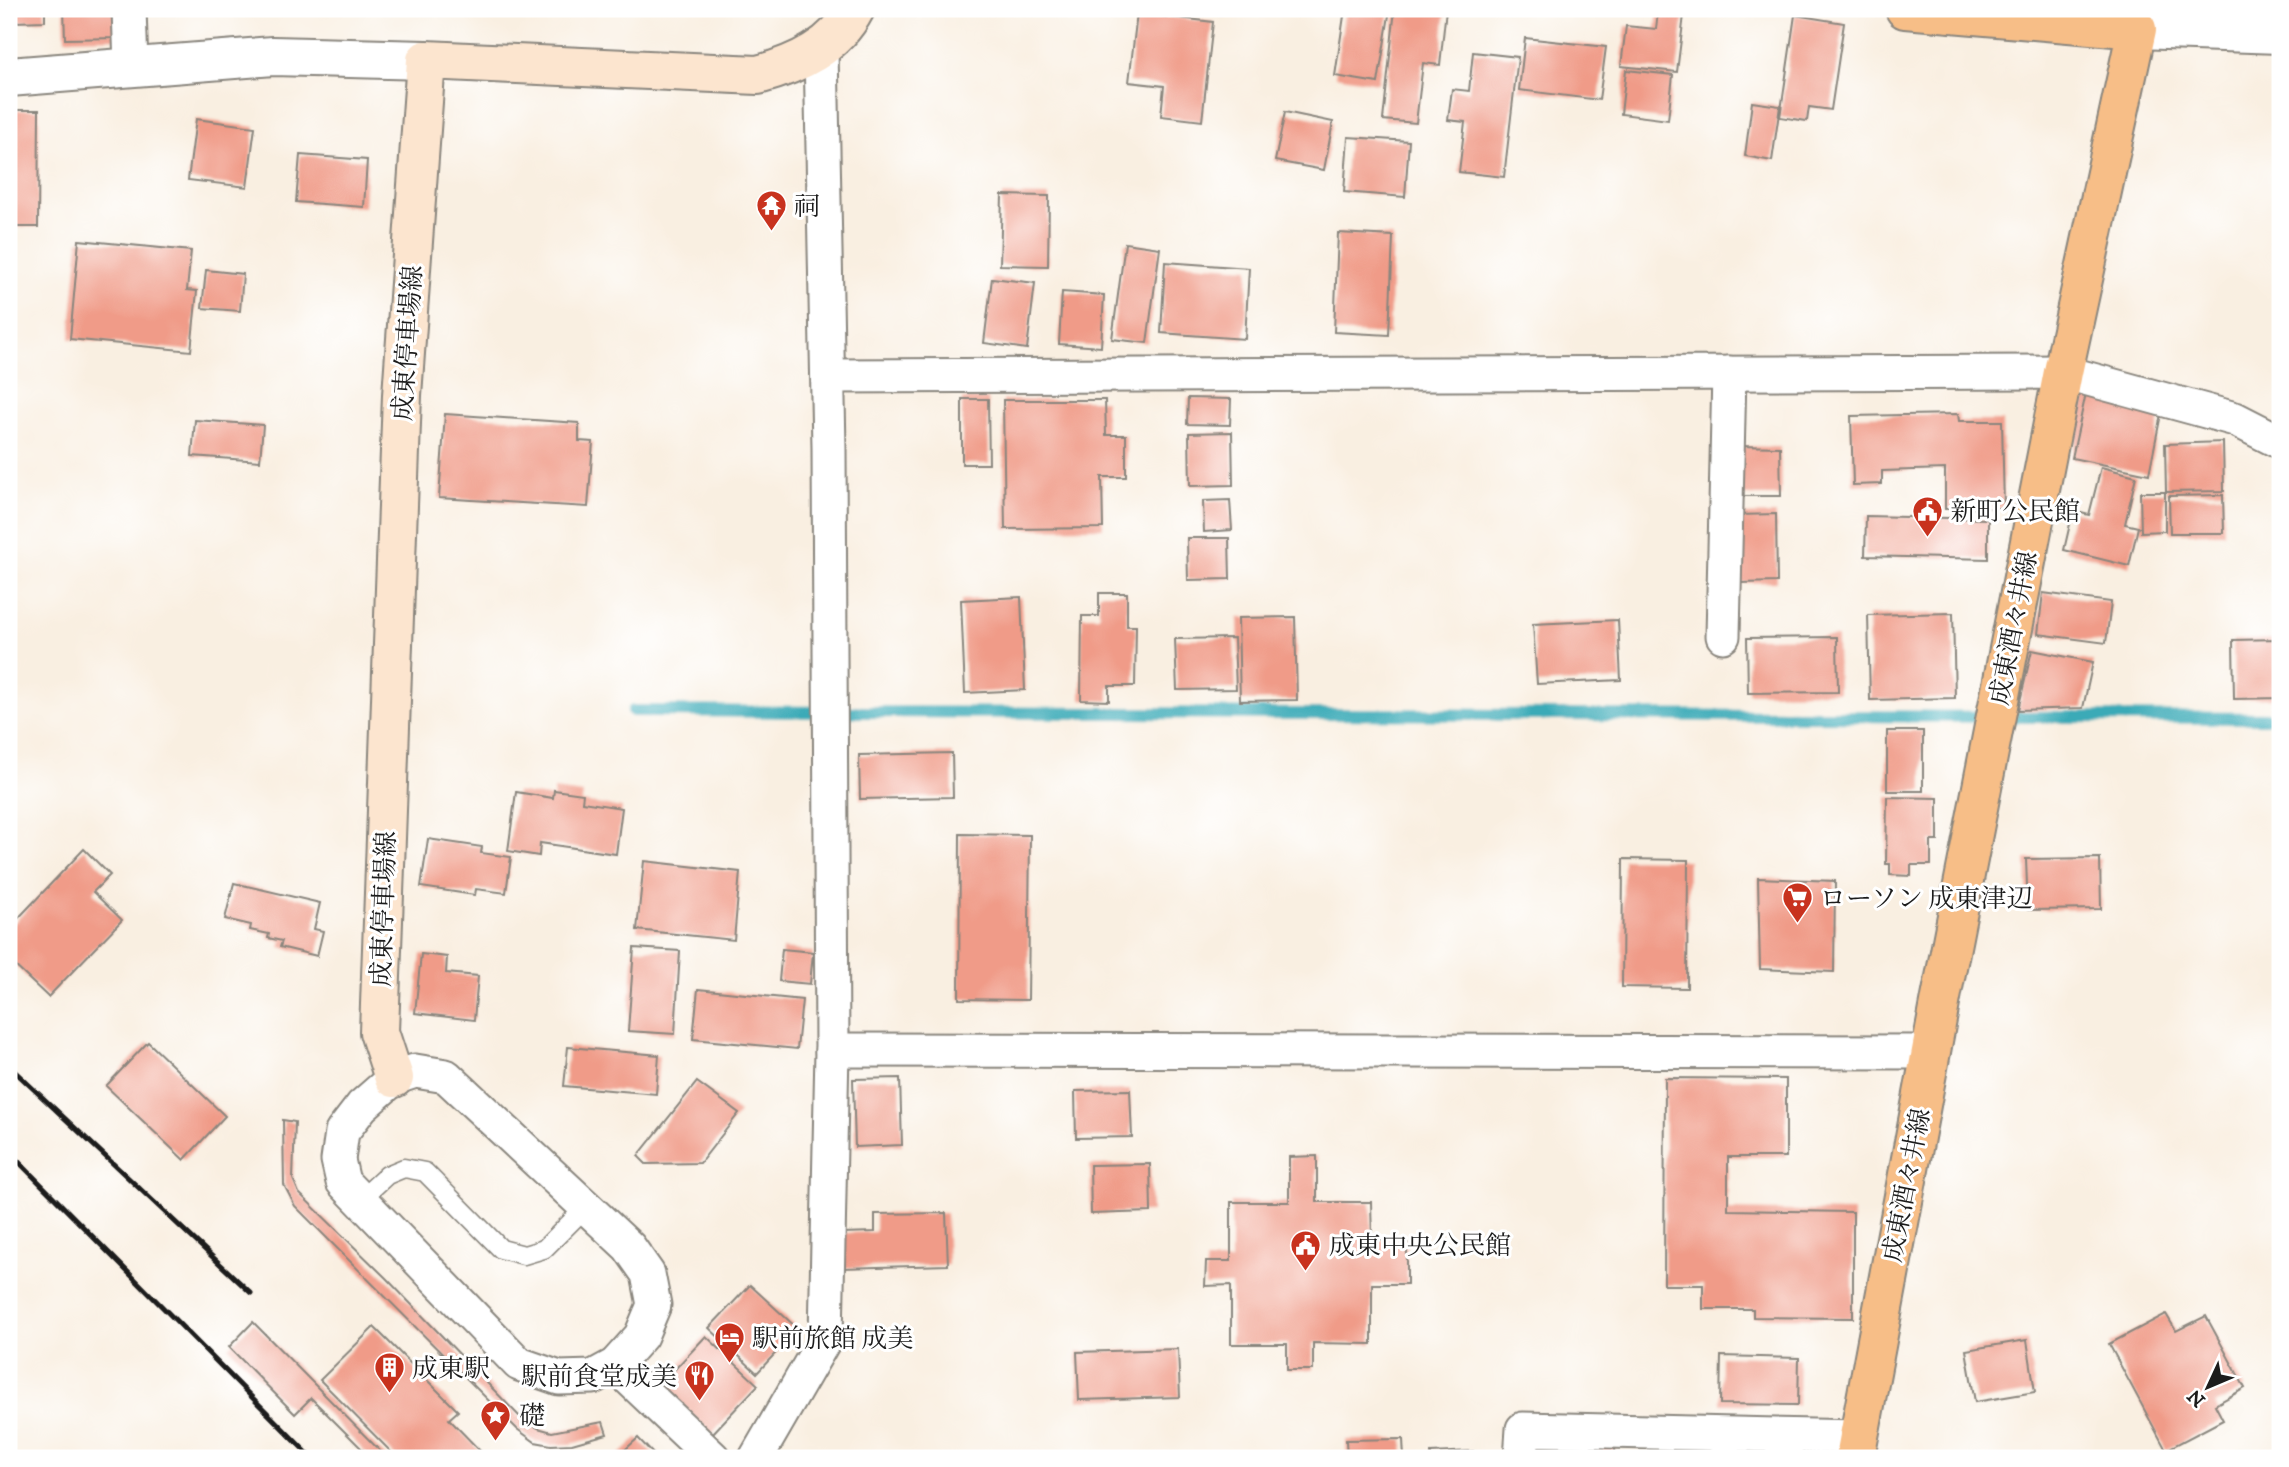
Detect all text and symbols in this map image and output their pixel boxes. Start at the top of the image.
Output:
temple icon: 祠 [754,189,788,233]
place label: 祠 [794,191,820,224]
street label: 成東停車場線 [387,264,430,422]
public building icon: 新町公民館 [1910,494,1944,538]
place label: 新町公民館 [1950,496,2080,529]
street label: 成東酒々井線 [1983,549,2046,708]
street label: 成東停車場線 [365,831,404,988]
supermarket icon: ローソン 成東津辺 [1780,881,1814,925]
place label: ローソン 成東津辺 [1820,883,2033,916]
street label: 成東酒々井線 [1876,1106,1939,1265]
public building icon: 成東中央公民館 [1289,1228,1323,1272]
place label: 成東中央公民館 [1329,1230,1511,1263]
hotel icon: 駅前旅館 成美 [712,1321,746,1365]
place label: 駅前旅館 成美 [752,1323,914,1356]
building icon: 成東駅 [372,1351,406,1395]
north arrow [2174,1352,2244,1422]
place label: 成東駅 [412,1353,490,1386]
restaurant icon: 駅前食堂成美 [683,1359,717,1403]
place label: 駅前食堂成美 [521,1361,677,1394]
text: N [2183,1384,2211,1411]
place icon: 礎 [479,1398,513,1442]
place label: 礎 [519,1400,545,1433]

